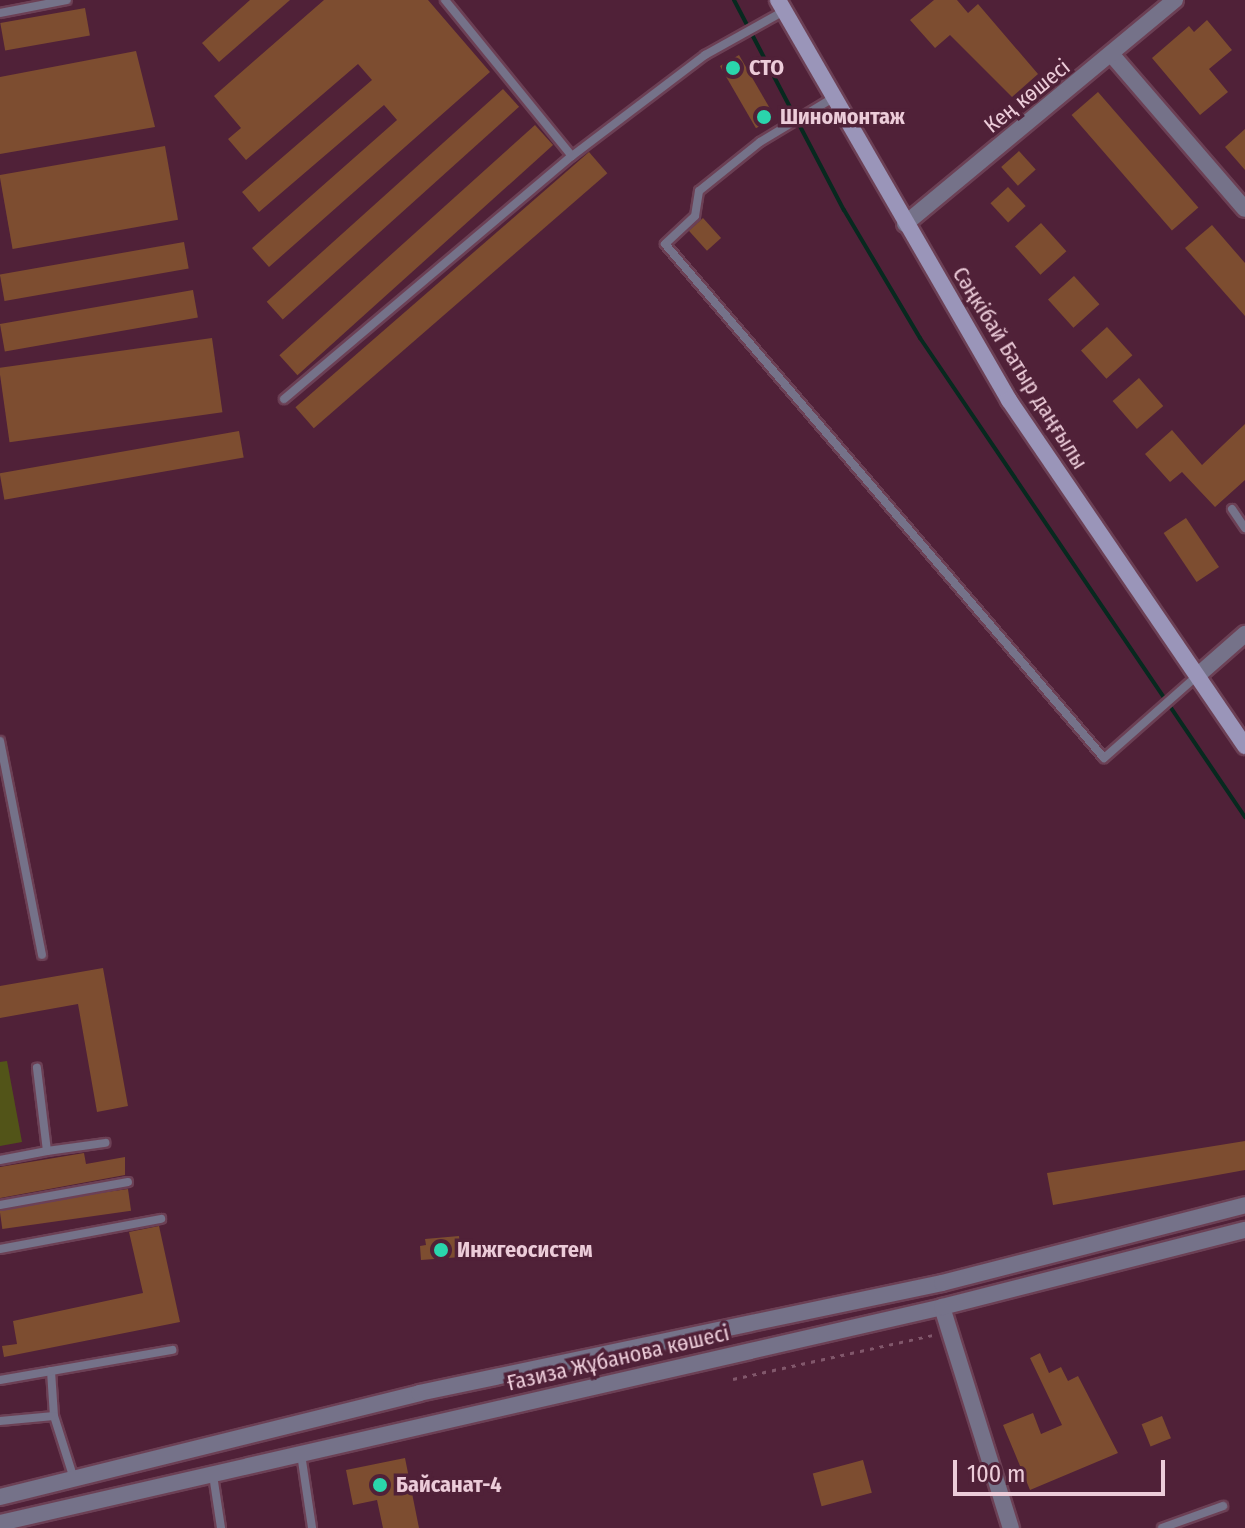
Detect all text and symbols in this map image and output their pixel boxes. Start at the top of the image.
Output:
street label: Кең көшесі [979,53,1075,139]
place label: СТО [749,55,784,81]
marker: СТО [724,59,742,77]
place label: Шиномонтаж [780,104,905,130]
marker: Шиномонтаж [755,108,773,126]
street label: Сәңкібай Батыр даңғылы [947,262,1093,474]
place label: Инжгеосистем [457,1237,592,1263]
marker: Инжгеосистем [432,1241,450,1259]
street label: Ғазиза Жұбанова көшесі [504,1320,732,1396]
scale bar [957,1444,1169,1494]
text: 100 m [967,1460,1025,1488]
place label: Байсанат-4 [396,1472,501,1498]
marker: Байсанат-4 [371,1476,389,1494]

